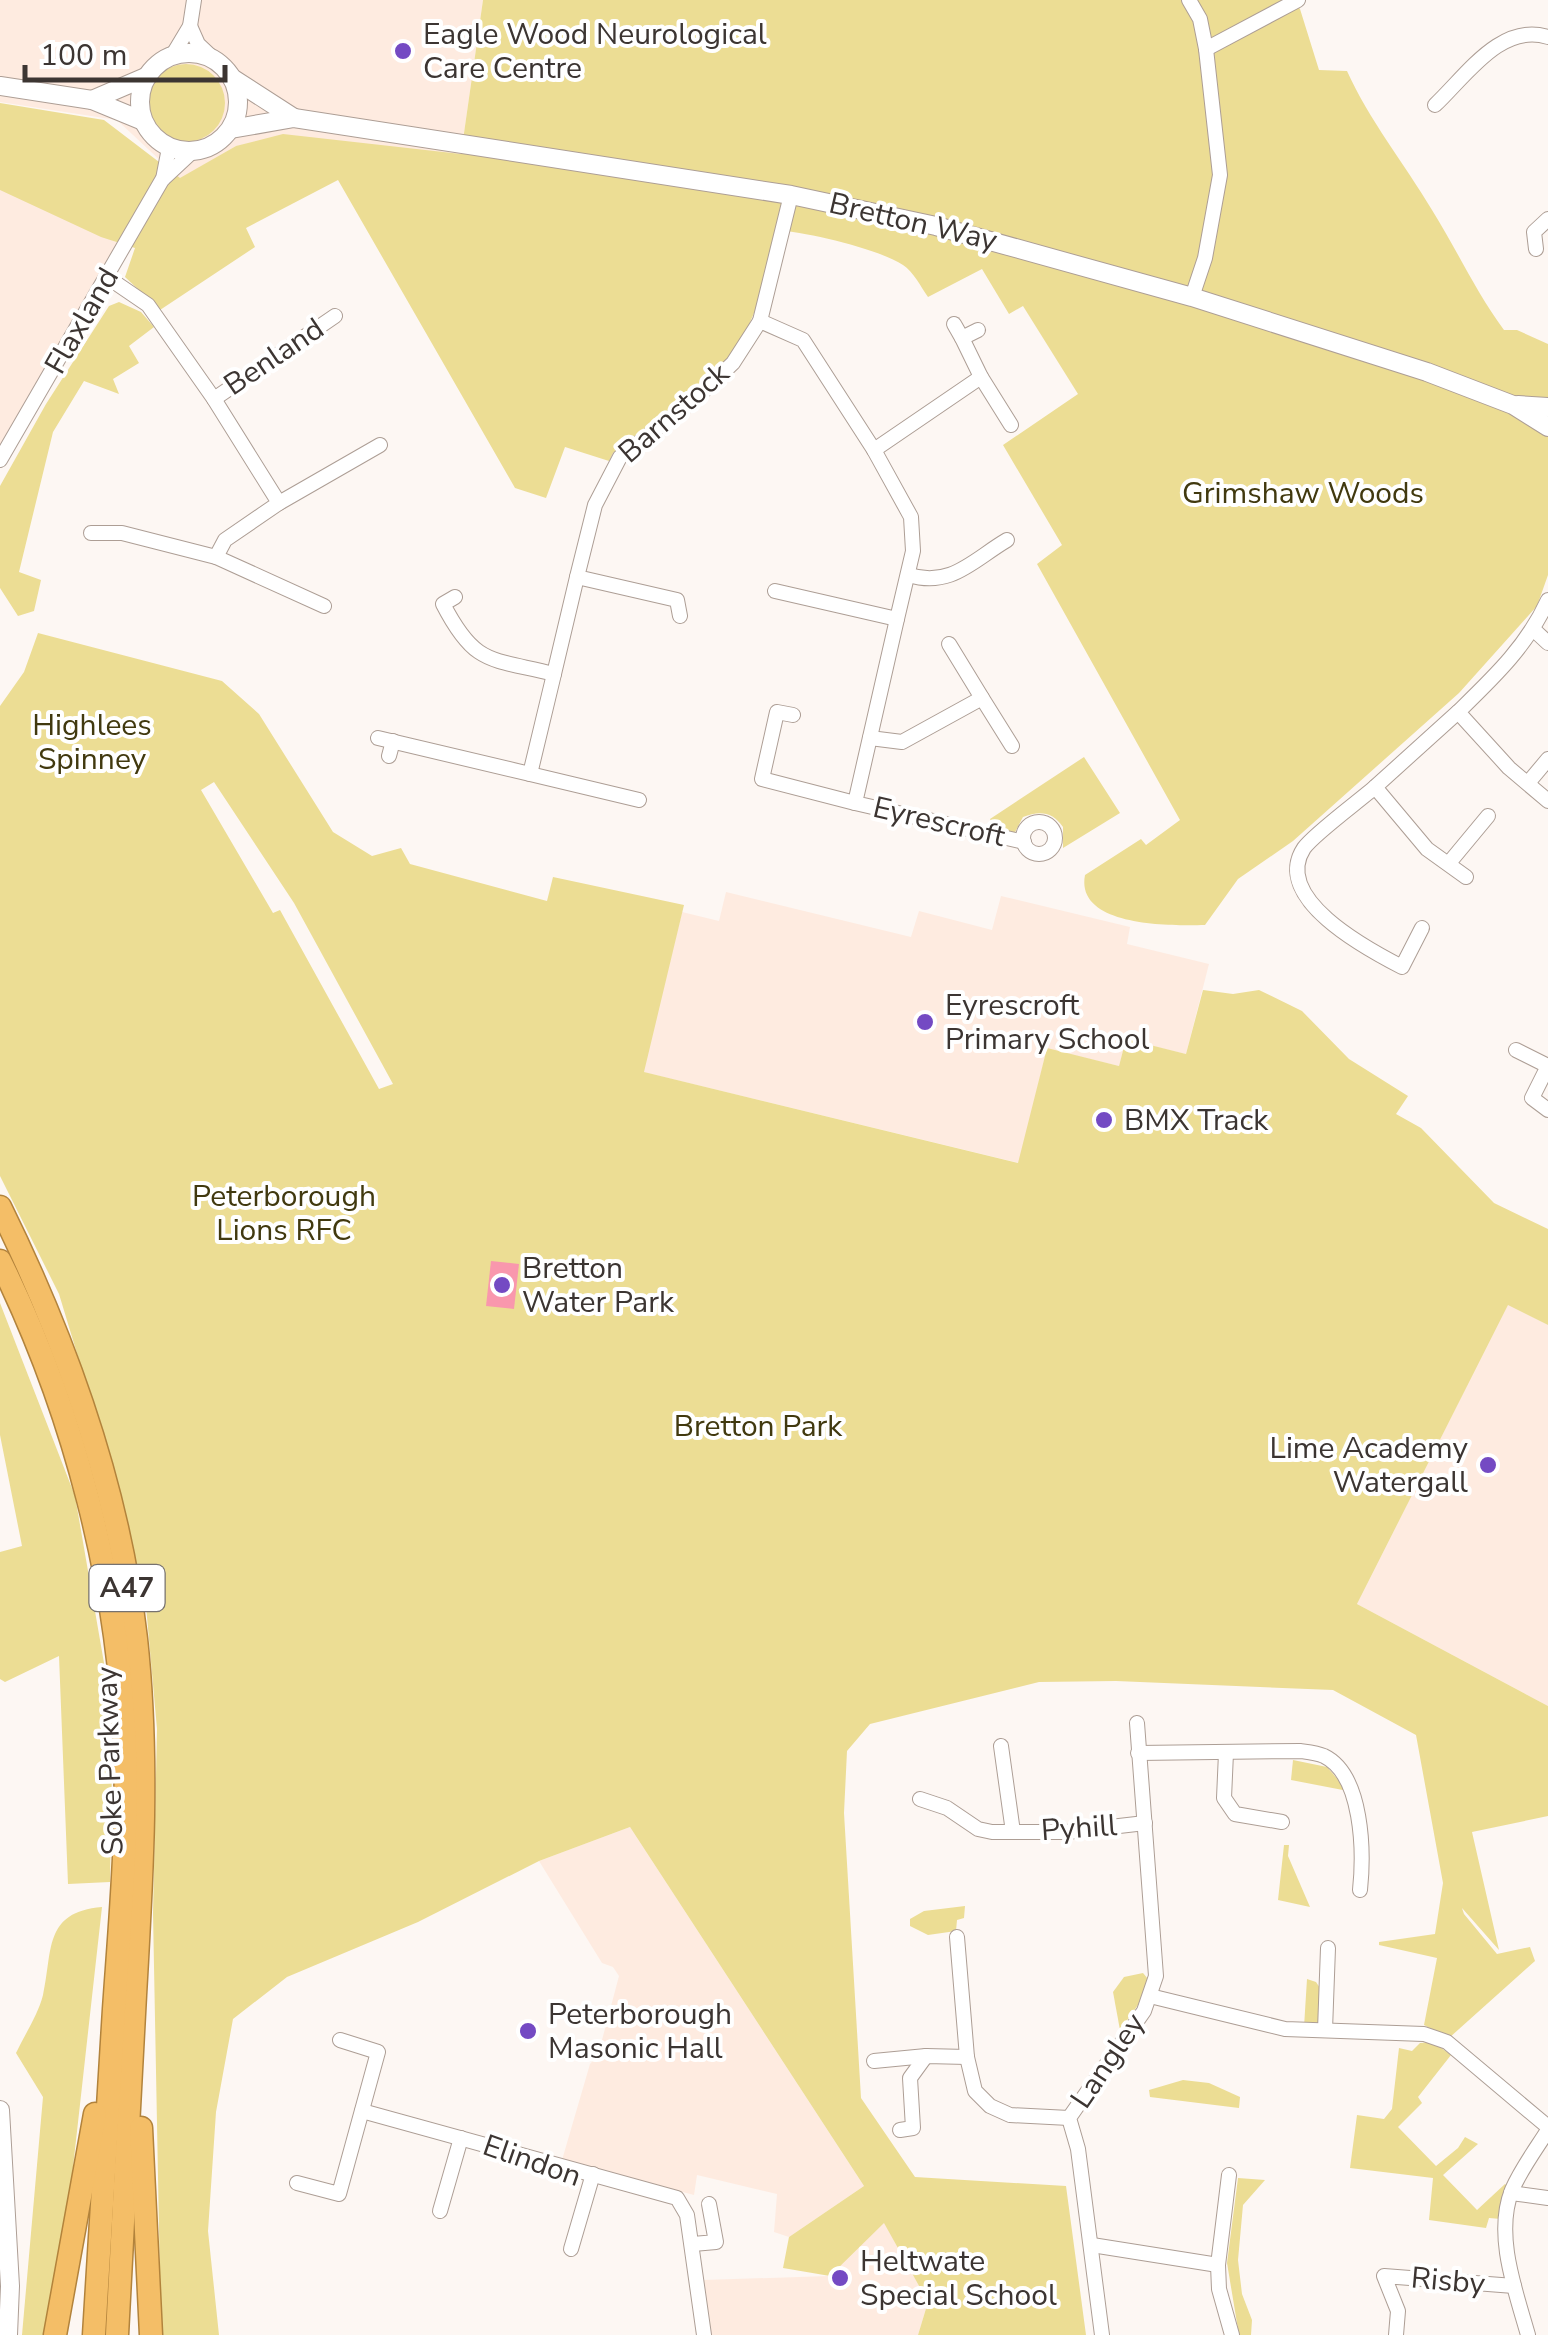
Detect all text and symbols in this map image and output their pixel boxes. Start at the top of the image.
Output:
place label: Eagle Wood Neurological Care Centre [423,14,767,89]
scale bar [25,20,225,82]
text: 100 m [40,35,127,76]
marker: Eagle Wood Neurological Care Centre [392,40,414,62]
street label: Bretton Way [825,183,1002,261]
street label: Flaxland [35,260,129,382]
street label: Benland [216,309,332,405]
street label: Barnstock [610,353,739,472]
park label: Grimshaw Woods [1182,473,1424,514]
park label: Highlees Spinney [32,705,152,780]
street label: Eyrescroft [869,787,1010,857]
place label: Eyrescroft Primary School [945,985,1149,1060]
marker: Eyrescroft Primary School [914,1011,936,1033]
place label: BMX Track [1124,1100,1269,1141]
marker: BMX Track [1093,1109,1115,1131]
park label: Peterborough Lions RFC [192,1176,376,1251]
place label: Bretton Water Park [522,1248,675,1323]
marker: Bretton Water Park [491,1274,513,1296]
park label: Bretton Park [674,1406,843,1447]
place label: Lime Academy Watergall [1270,1428,1469,1503]
marker: Lime Academy Watergall [1477,1454,1499,1476]
road number: A47 [90,1565,164,1611]
street label: Soke Parkway [86,1665,134,1856]
street label: Pyhill [1040,1805,1119,1851]
place label: Peterborough Masonic Hall [548,1994,732,2069]
street label: Langley [1061,2005,1155,2117]
marker: Peterborough Masonic Hall [517,2020,539,2042]
street label: Elindon [477,2125,587,2197]
place label: Heltwate Special School [860,2241,1057,2316]
street label: Risby [1409,2257,1487,2305]
marker: Heltwate Special School [829,2267,851,2289]

